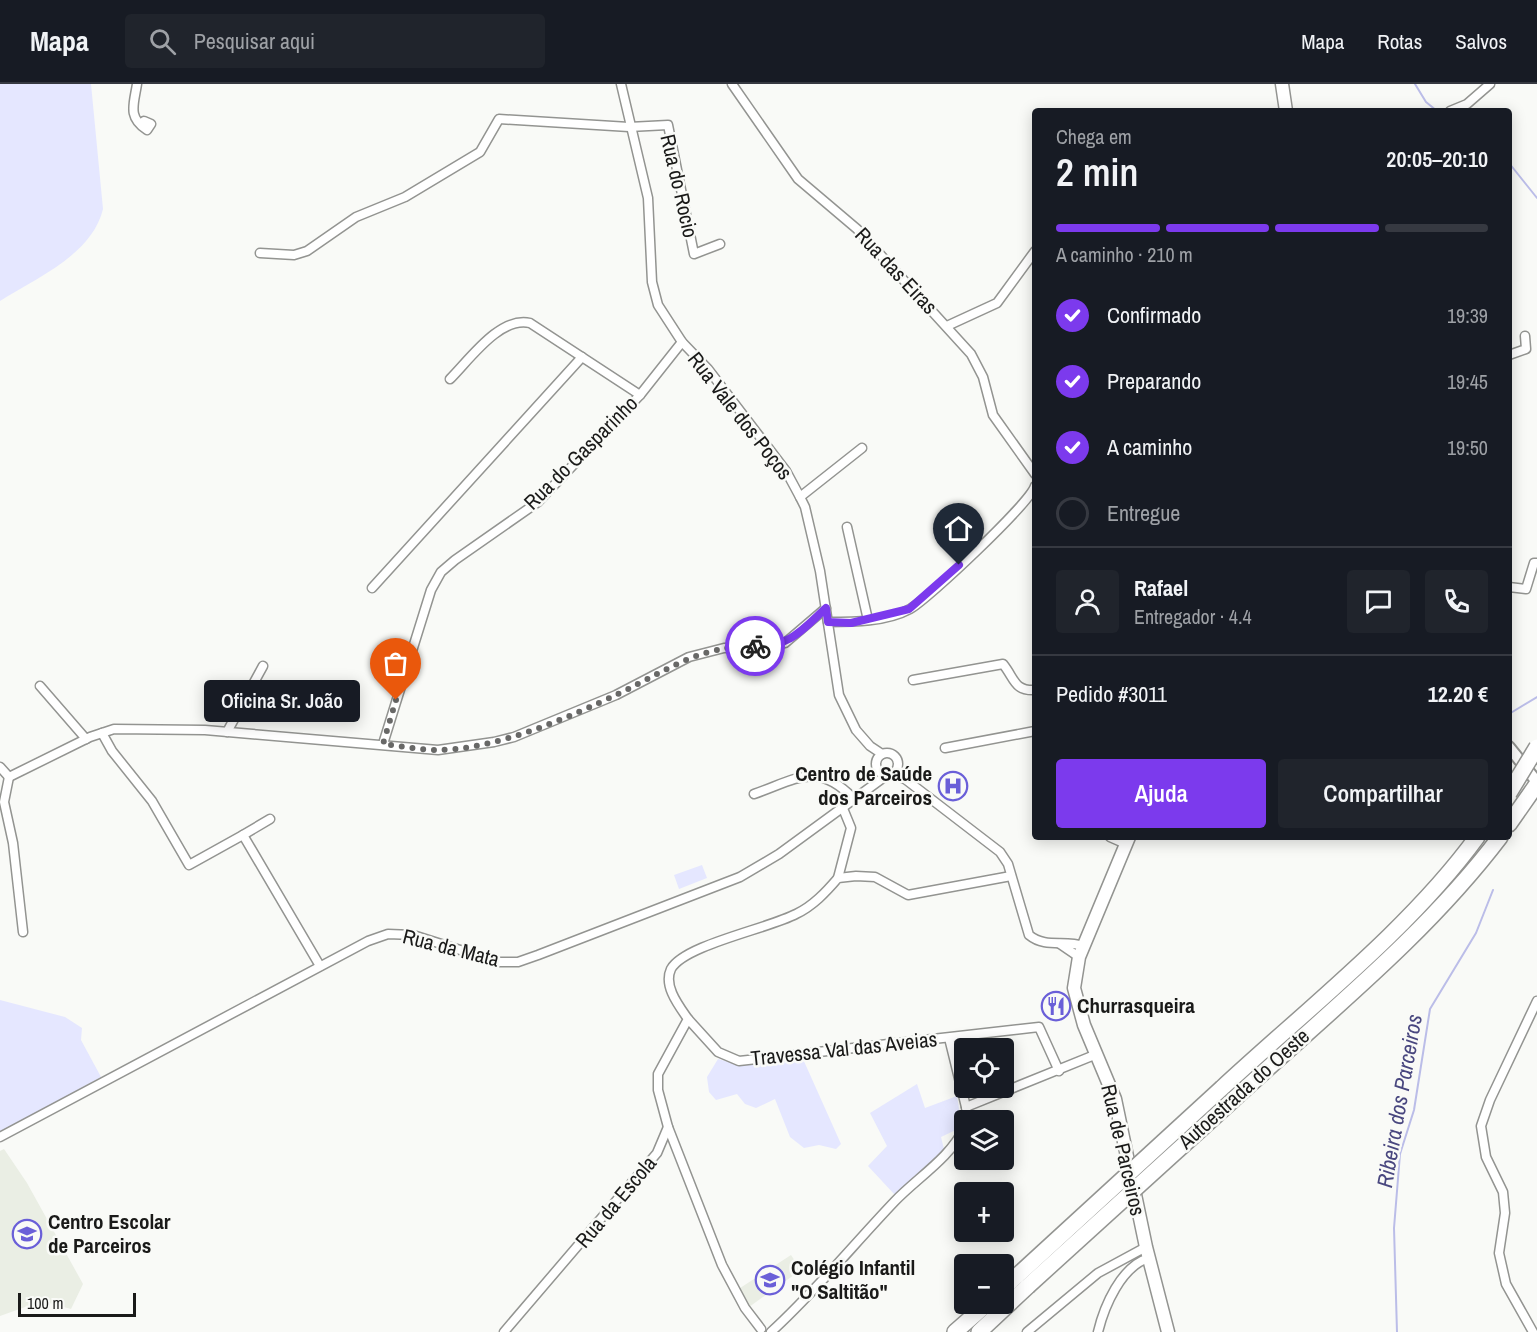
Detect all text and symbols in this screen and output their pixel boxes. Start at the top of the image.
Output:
search box [125,14,545,68]
text: Mapa [30,22,89,60]
icon: search [146,25,179,58]
text: Pesquisar aqui [194,26,315,56]
text: Mapa [1301,27,1344,56]
text: Rotas [1377,27,1422,56]
text: Salvos [1455,27,1507,56]
text: Chega em [1056,123,1132,150]
street label: Rua do Rocio [654,131,705,240]
text: 20:05–20:10 [1386,144,1488,174]
text: 2 min [1056,146,1138,198]
street label: Rua das Eiras [849,221,944,320]
text: A caminho · 210 m [1056,241,1193,268]
icon: check [1056,299,1089,332]
text: Confirmado [1107,300,1201,330]
text: 19:39 [1447,302,1488,329]
street label: Rua Vale dos Poços [681,346,799,486]
icon: check [1056,365,1089,398]
text: Preparando [1107,366,1201,396]
text: 19:45 [1447,368,1488,395]
street label: Rua do Gasparinho [517,389,644,516]
icon: check [1056,431,1089,464]
text: A caminho [1107,432,1192,462]
text: 19:50 [1447,434,1488,461]
text: Entregue [1107,498,1180,528]
pin [933,503,984,565]
icon: home [942,512,975,545]
button: person [1056,570,1119,633]
button: chat [1347,570,1410,633]
button: phone [1425,570,1488,633]
text: Rafael [1134,573,1188,603]
text: Entregador · 4.4 [1134,603,1252,630]
courier [725,616,785,676]
icon: bike [739,630,772,663]
pin [370,638,421,700]
icon: bag [379,647,412,680]
callout: Oficina Sr. João [204,679,360,721]
text: Pedido #3011 [1056,679,1167,709]
text: 12.20 € [1428,679,1488,709]
text: Oficina Sr. João [221,687,343,714]
place label: Centro de Saúde dos Parceiros [795,759,932,812]
button: Ajuda [1056,759,1266,828]
button: Compartilhar [1278,759,1488,828]
hospital icon: Centro de Saúde dos Parceiros [937,770,969,802]
street label: Rua da Mata [400,922,503,974]
restaurant icon: Churrasqueira [1040,990,1072,1022]
place label: Churrasqueira [1077,991,1195,1020]
water label: Ribeira dos Parceiros [1369,1012,1429,1190]
street label: Autoestrada do Oeste [1171,1022,1316,1156]
street label: Travessa Val das Aveias [749,1024,939,1073]
map controls [954,1038,1014,1314]
button: locate [954,1038,1014,1098]
street label: Rua de Parceiros [1094,1081,1153,1218]
button: layers [954,1110,1014,1170]
street label: Rua da Escola [569,1149,663,1254]
button: + [954,1182,1014,1242]
place label: Centro Escolar de Parceiros [48,1207,171,1260]
school or university icon: Centro Escolar de Parceiros [11,1218,43,1250]
place label: Colégio Infantil "O Saltitão" [791,1253,915,1306]
button: − [954,1254,1014,1314]
school or university icon: Colégio Infantil "O Saltitão" [754,1264,786,1296]
scale bar [18,1290,136,1318]
text: 100 m [27,1292,63,1314]

